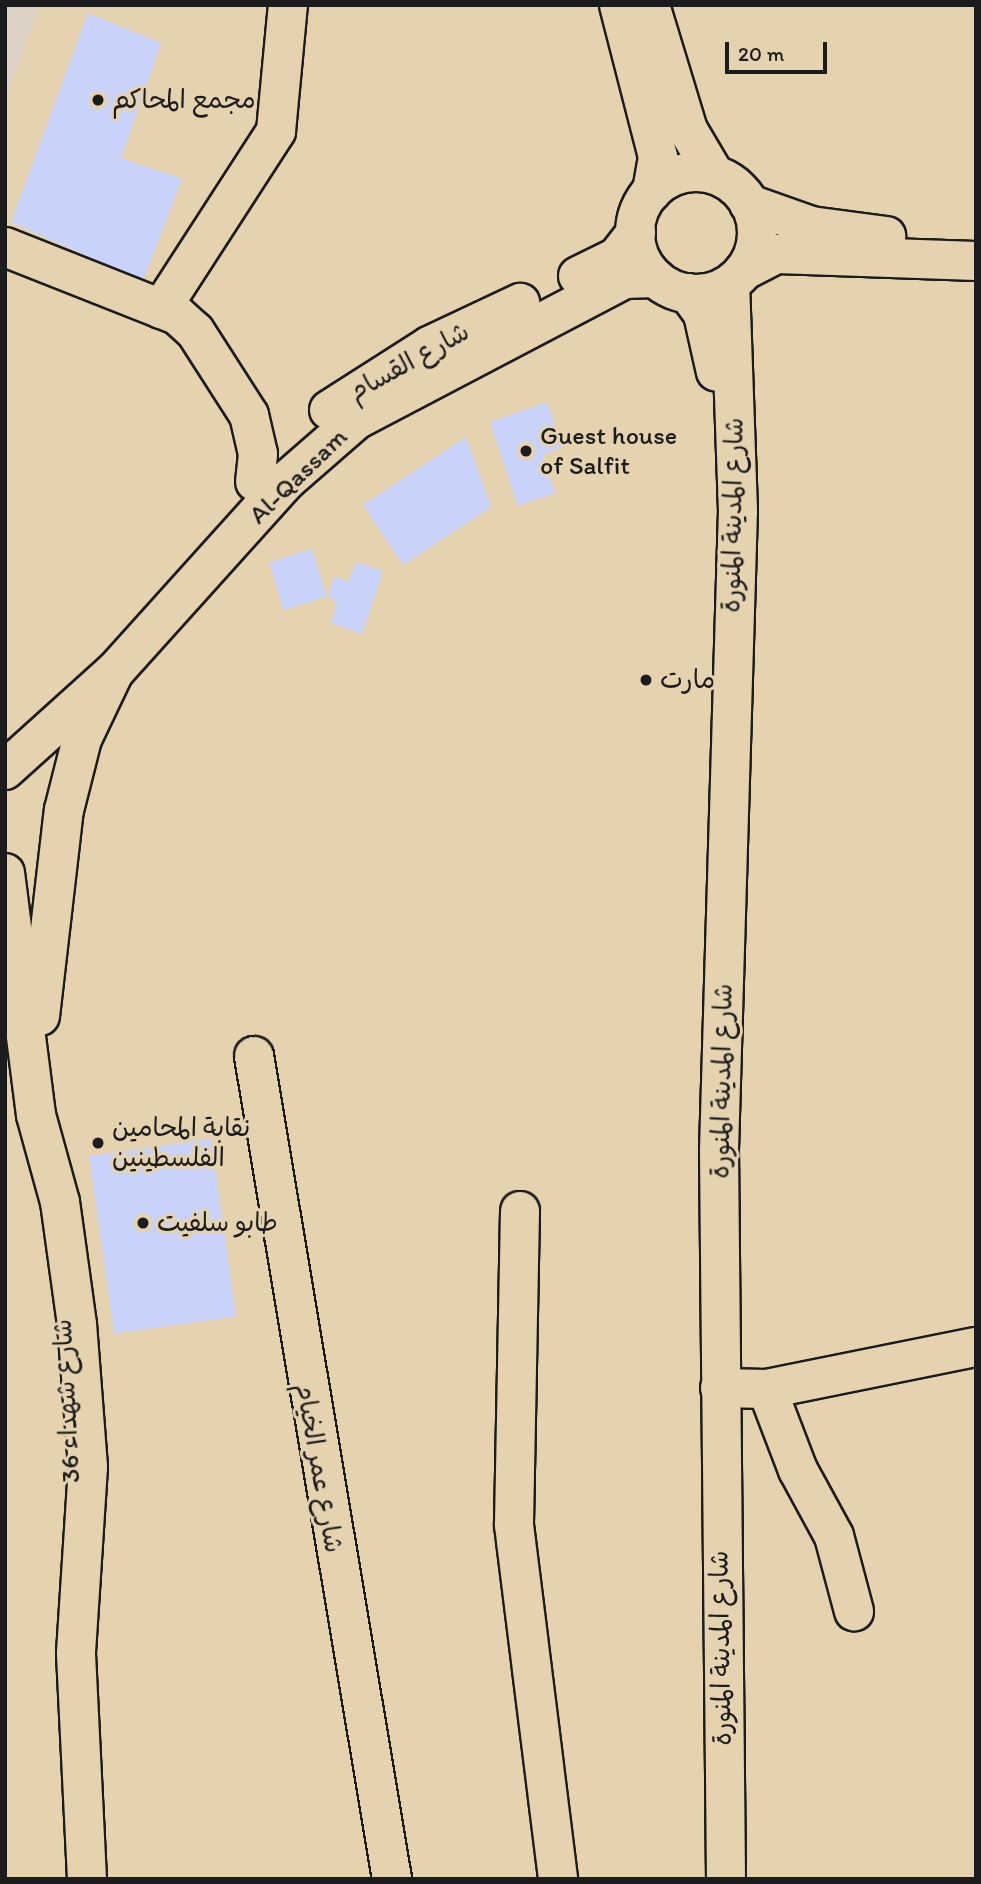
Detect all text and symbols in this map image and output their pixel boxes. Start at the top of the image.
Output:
scale bar [729,28,830,72]
text: 20 m [738,41,784,66]
place label: مجمع المحاكم [112,84,256,116]
marker: مجمع المحاكم [90,92,106,108]
street label: شارع القسام [343,316,475,408]
street label: شارع المدينة المنورة [716,417,750,613]
place label: Guest house of Salfit [540,420,677,481]
street label: Al-Qassam [242,421,354,531]
marker: Guest house of Salfit [518,443,534,459]
place label: مارت [660,664,715,696]
marker: مارت [638,672,654,688]
street label: شارع المدينة المنورة [705,983,739,1179]
place label: نقابة المحامين الفلسطينين [112,1112,250,1174]
marker: نقابة المحامين الفلسطينين [90,1135,106,1151]
place label: طابو سلفيت [157,1207,278,1239]
marker: طابو سلفيت [135,1215,151,1231]
street label: شارع شهداء 36 [47,1318,87,1484]
street label: شارع عمر الخيام [289,1381,349,1555]
street label: شارع المدينة المنورة [704,1550,738,1746]

